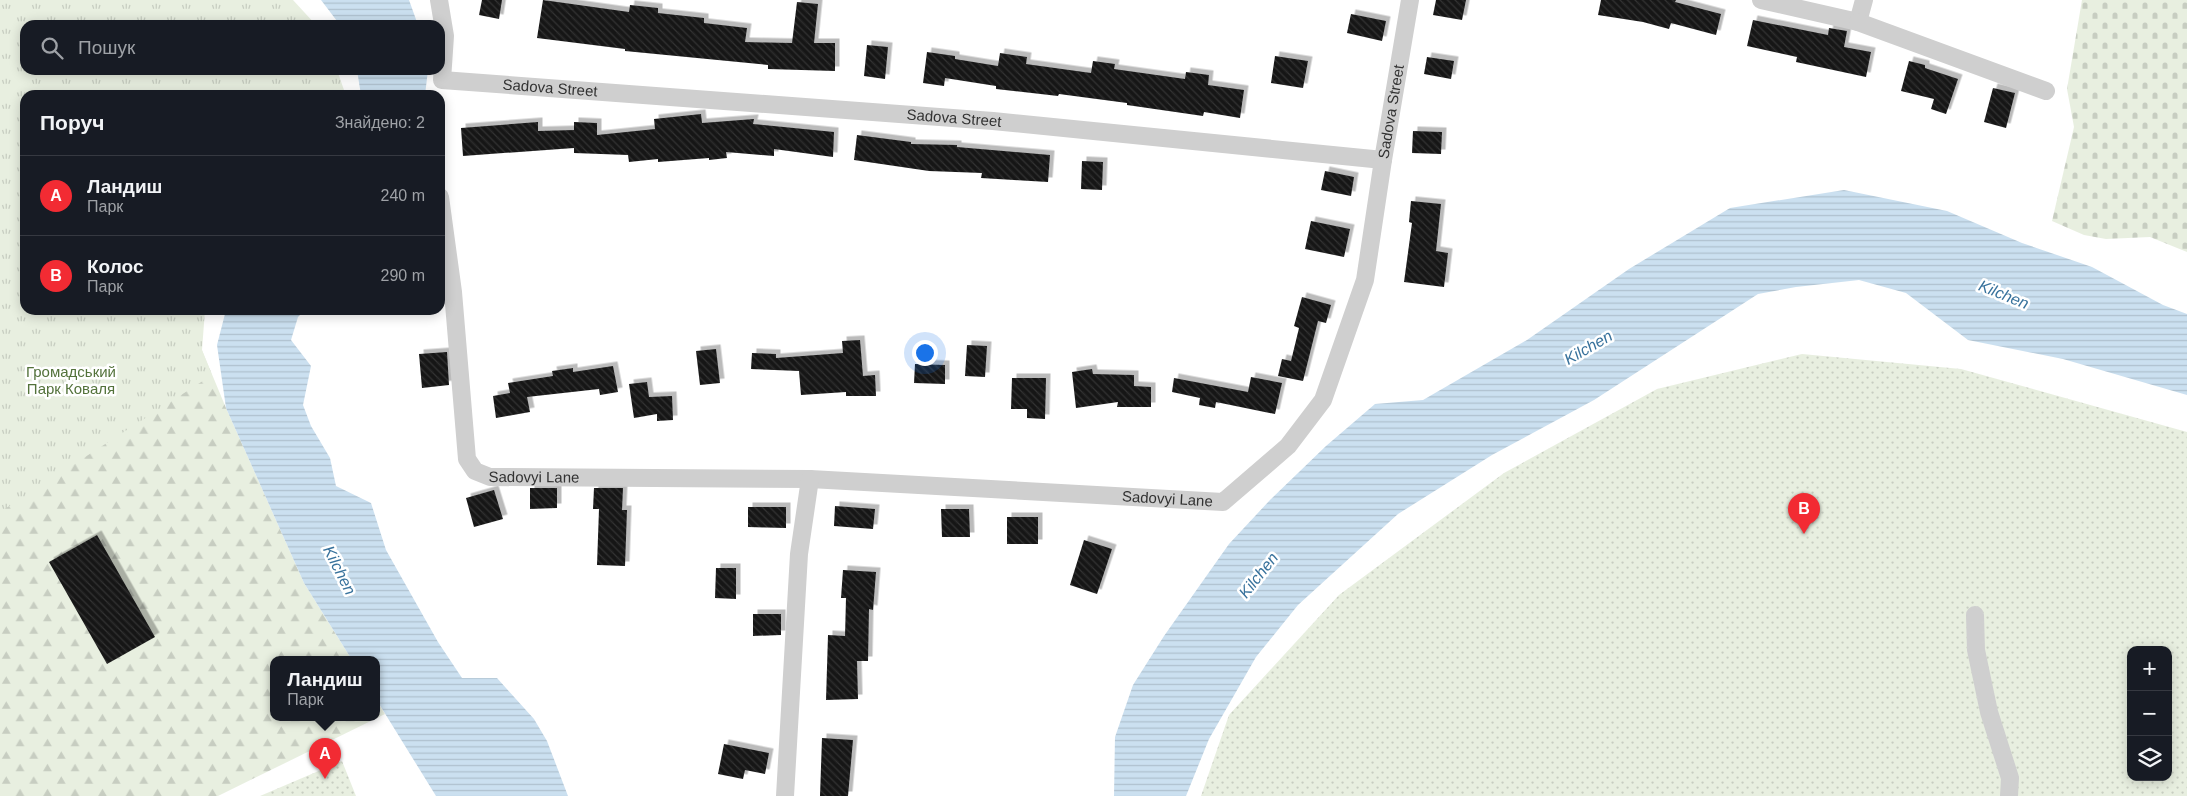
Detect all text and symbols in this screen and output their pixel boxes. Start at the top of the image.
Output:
search box [20,20,445,75]
icon: search [38,34,66,62]
text: Пошук [78,37,135,58]
street label: Sadova Street [1374,63,1407,160]
street label: Sadova Street [502,76,599,100]
street label: Sadova Street [906,106,1003,130]
text: Поруч [40,111,104,134]
text: Знайдено: 2 [335,114,425,131]
text: Ландиш [87,176,162,197]
text: A [50,187,62,204]
text: 240 m [381,187,425,204]
text: Парк [87,198,123,215]
text: Колос [87,256,143,277]
text: B [50,267,62,284]
text: 290 m [381,267,425,284]
water label: Kilchen [1976,277,2031,312]
text: Парк [87,278,123,295]
water label: Kilchen [1561,327,1615,368]
your location [912,340,938,366]
park label: Громадський Парк Коваля [26,363,116,397]
street label: Sadovyi Lane [488,468,579,486]
street label: Sadovyi Lane [1122,487,1213,509]
pin: B [1788,493,1820,534]
water label: Kilchen [320,543,359,598]
water label: Kilchen [1236,549,1281,601]
map controls [2127,646,2172,781]
button: + [2127,646,2172,691]
popup [270,656,380,721]
text: Ландиш [287,669,363,690]
text: Парк [287,691,324,708]
button: − [2127,691,2172,736]
button: layers [2127,736,2172,781]
pin: A [309,738,341,779]

